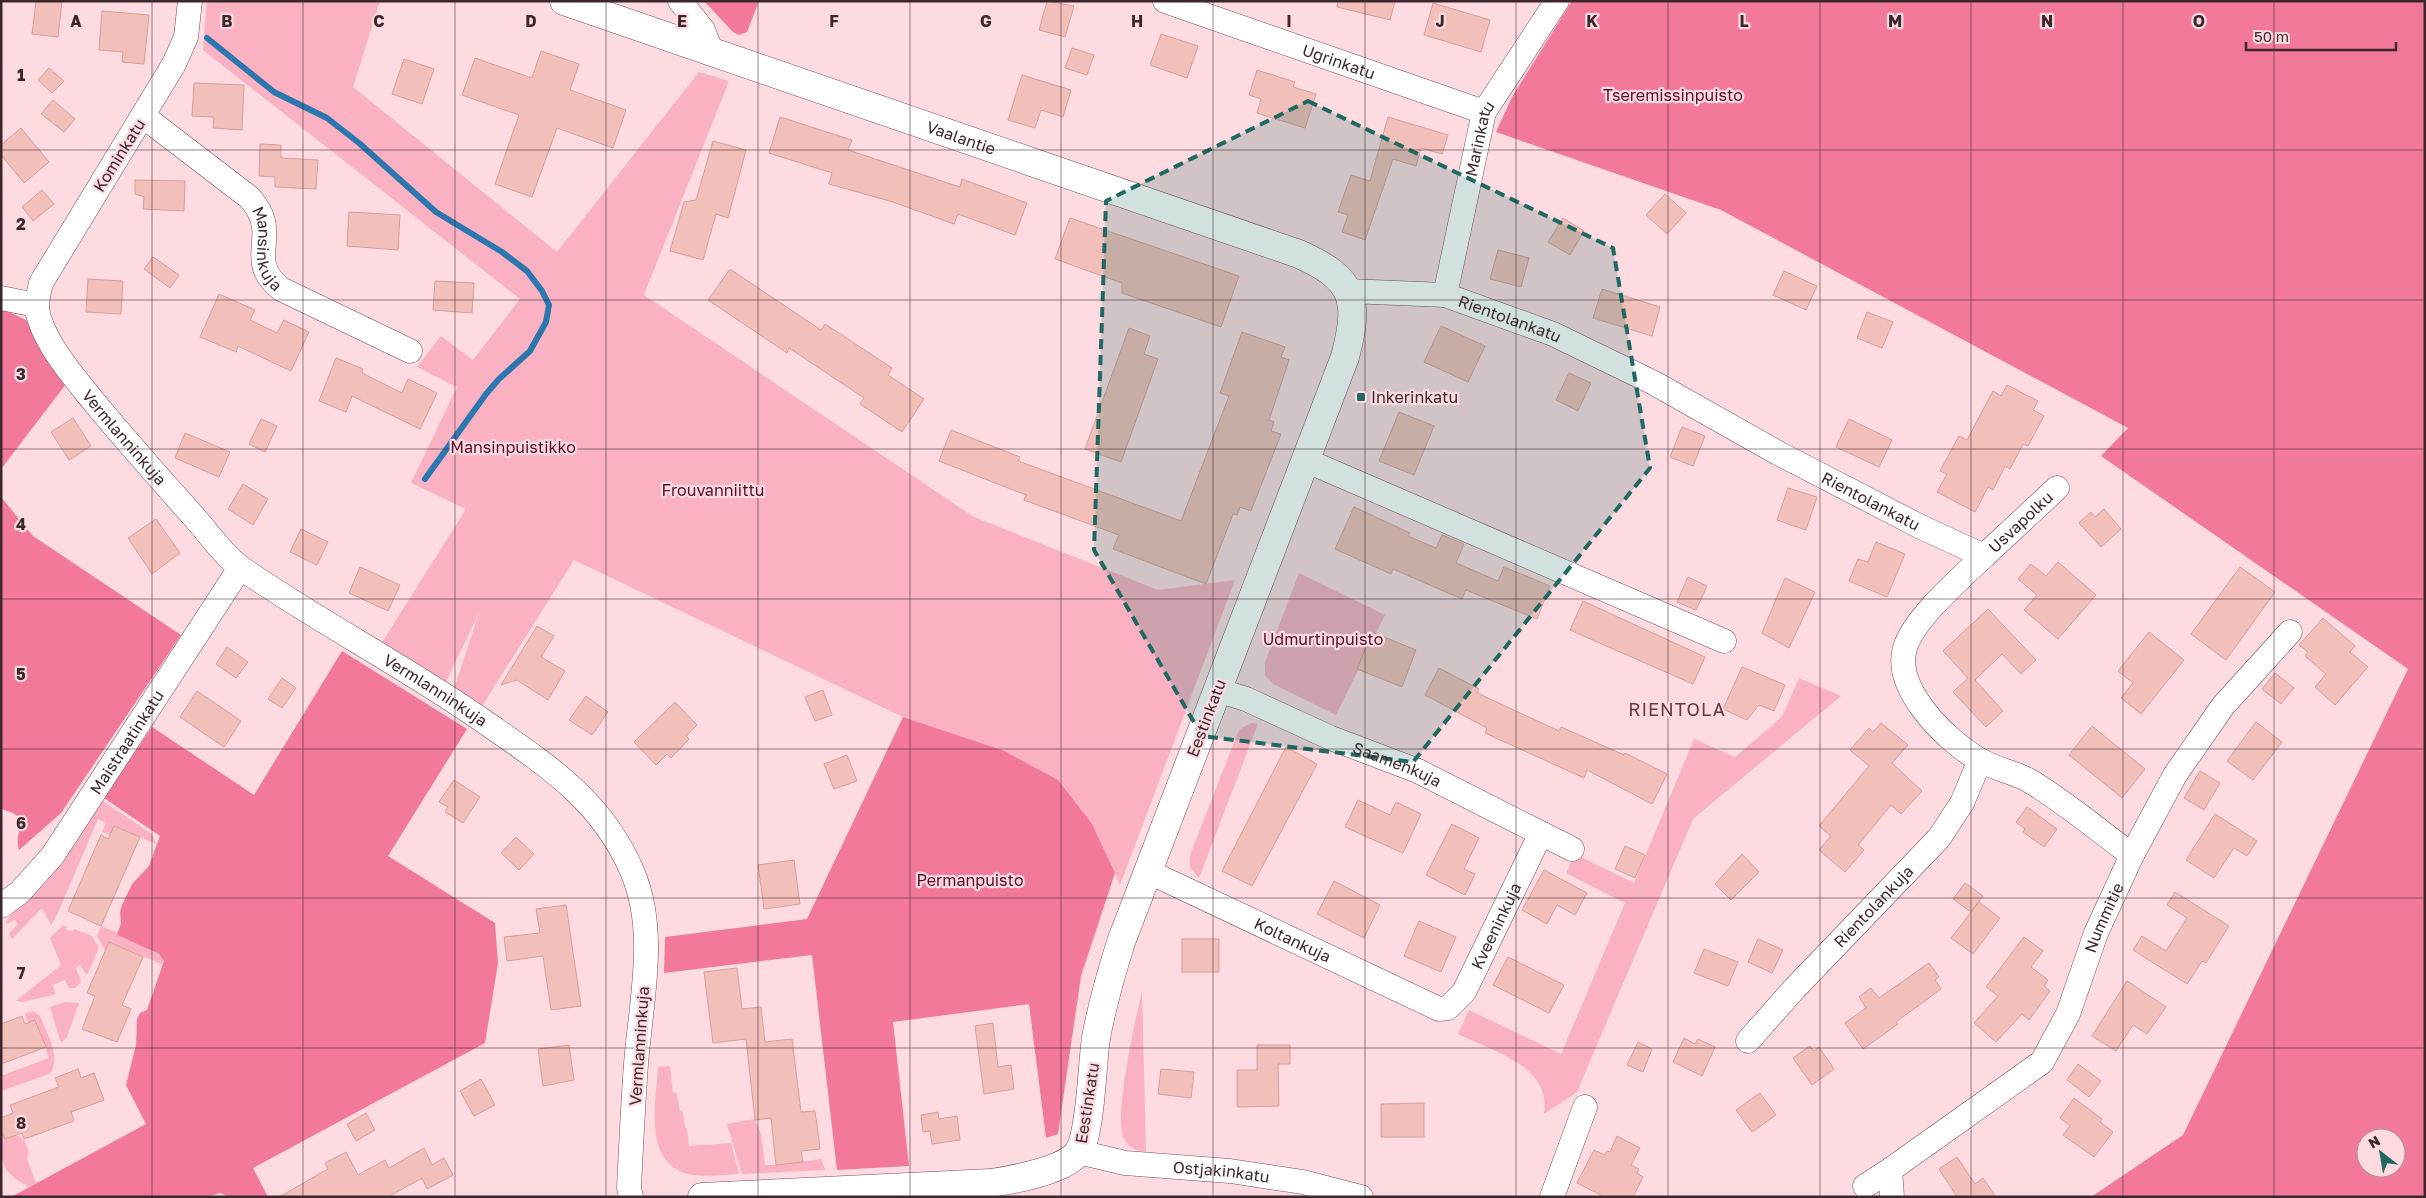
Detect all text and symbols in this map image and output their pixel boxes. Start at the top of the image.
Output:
text: A [70,11,82,31]
text: B [221,11,233,31]
text: C [373,11,385,31]
text: D [525,11,537,31]
text: E [677,11,687,31]
text: F [829,11,839,31]
text: G [980,11,992,31]
text: H [1131,11,1143,31]
text: I [1286,11,1292,31]
text: J [1435,11,1445,31]
text: K [1586,11,1598,31]
text: L [1739,11,1749,31]
text: M [1888,11,1902,31]
text: N [2041,11,2053,31]
text: O [2193,11,2205,31]
scale bar [2246,20,2396,52]
text: 50 m [2254,27,2289,45]
street label: Ugrinkatu [1300,40,1378,83]
text: 1 [17,65,25,85]
park label: Tseremissinpuisto [1603,85,1743,105]
street label: Marinkatu [1461,97,1499,178]
street label: Kominkatu [89,115,149,195]
street label: Vaalantie [924,117,998,159]
street label: Mansinkuja [248,203,286,295]
text: 2 [16,214,26,234]
street label: Rientolankatu [1456,291,1565,347]
text: 3 [16,364,26,384]
street label: Vermlanninkuja [78,385,171,489]
place label: Inkerinkatu [1371,387,1458,407]
marker: Inkerinkatu [1355,391,1367,403]
park label: Mansinpuistikko [450,437,576,457]
street label: Rientolankatu [1818,467,1923,535]
park label: Frouvanniittu [662,480,764,500]
street label: Usvapolku [1984,487,2057,557]
text: 4 [16,514,26,534]
park label: Udmurtinpuisto [1263,629,1383,649]
street label: Vermlanninkuja [380,649,491,731]
text: 5 [16,664,26,684]
street label: Eestinkatu [1182,676,1230,760]
street label: Maistraatinkatu [85,686,168,798]
district label: RIENTOLA [1628,698,1726,720]
street label: Saamenkuja [1350,737,1445,791]
text: 6 [16,813,26,833]
street label: Rientolankuja [1829,861,1917,952]
park label: Permanpuisto [916,870,1024,890]
street label: Kveeninkuja [1467,879,1525,972]
street label: Nummitie [2080,879,2128,955]
street label: Koltankuja [1251,913,1334,966]
text: 7 [17,963,26,983]
street label: Vermlanninkuja [625,986,653,1106]
street label: Eestinkatu [1071,1061,1103,1145]
text: 8 [16,1113,26,1133]
north arrow [2356,1128,2406,1178]
text: N [2365,1131,2383,1151]
street label: Ostjakinkatu [1172,1157,1271,1187]

